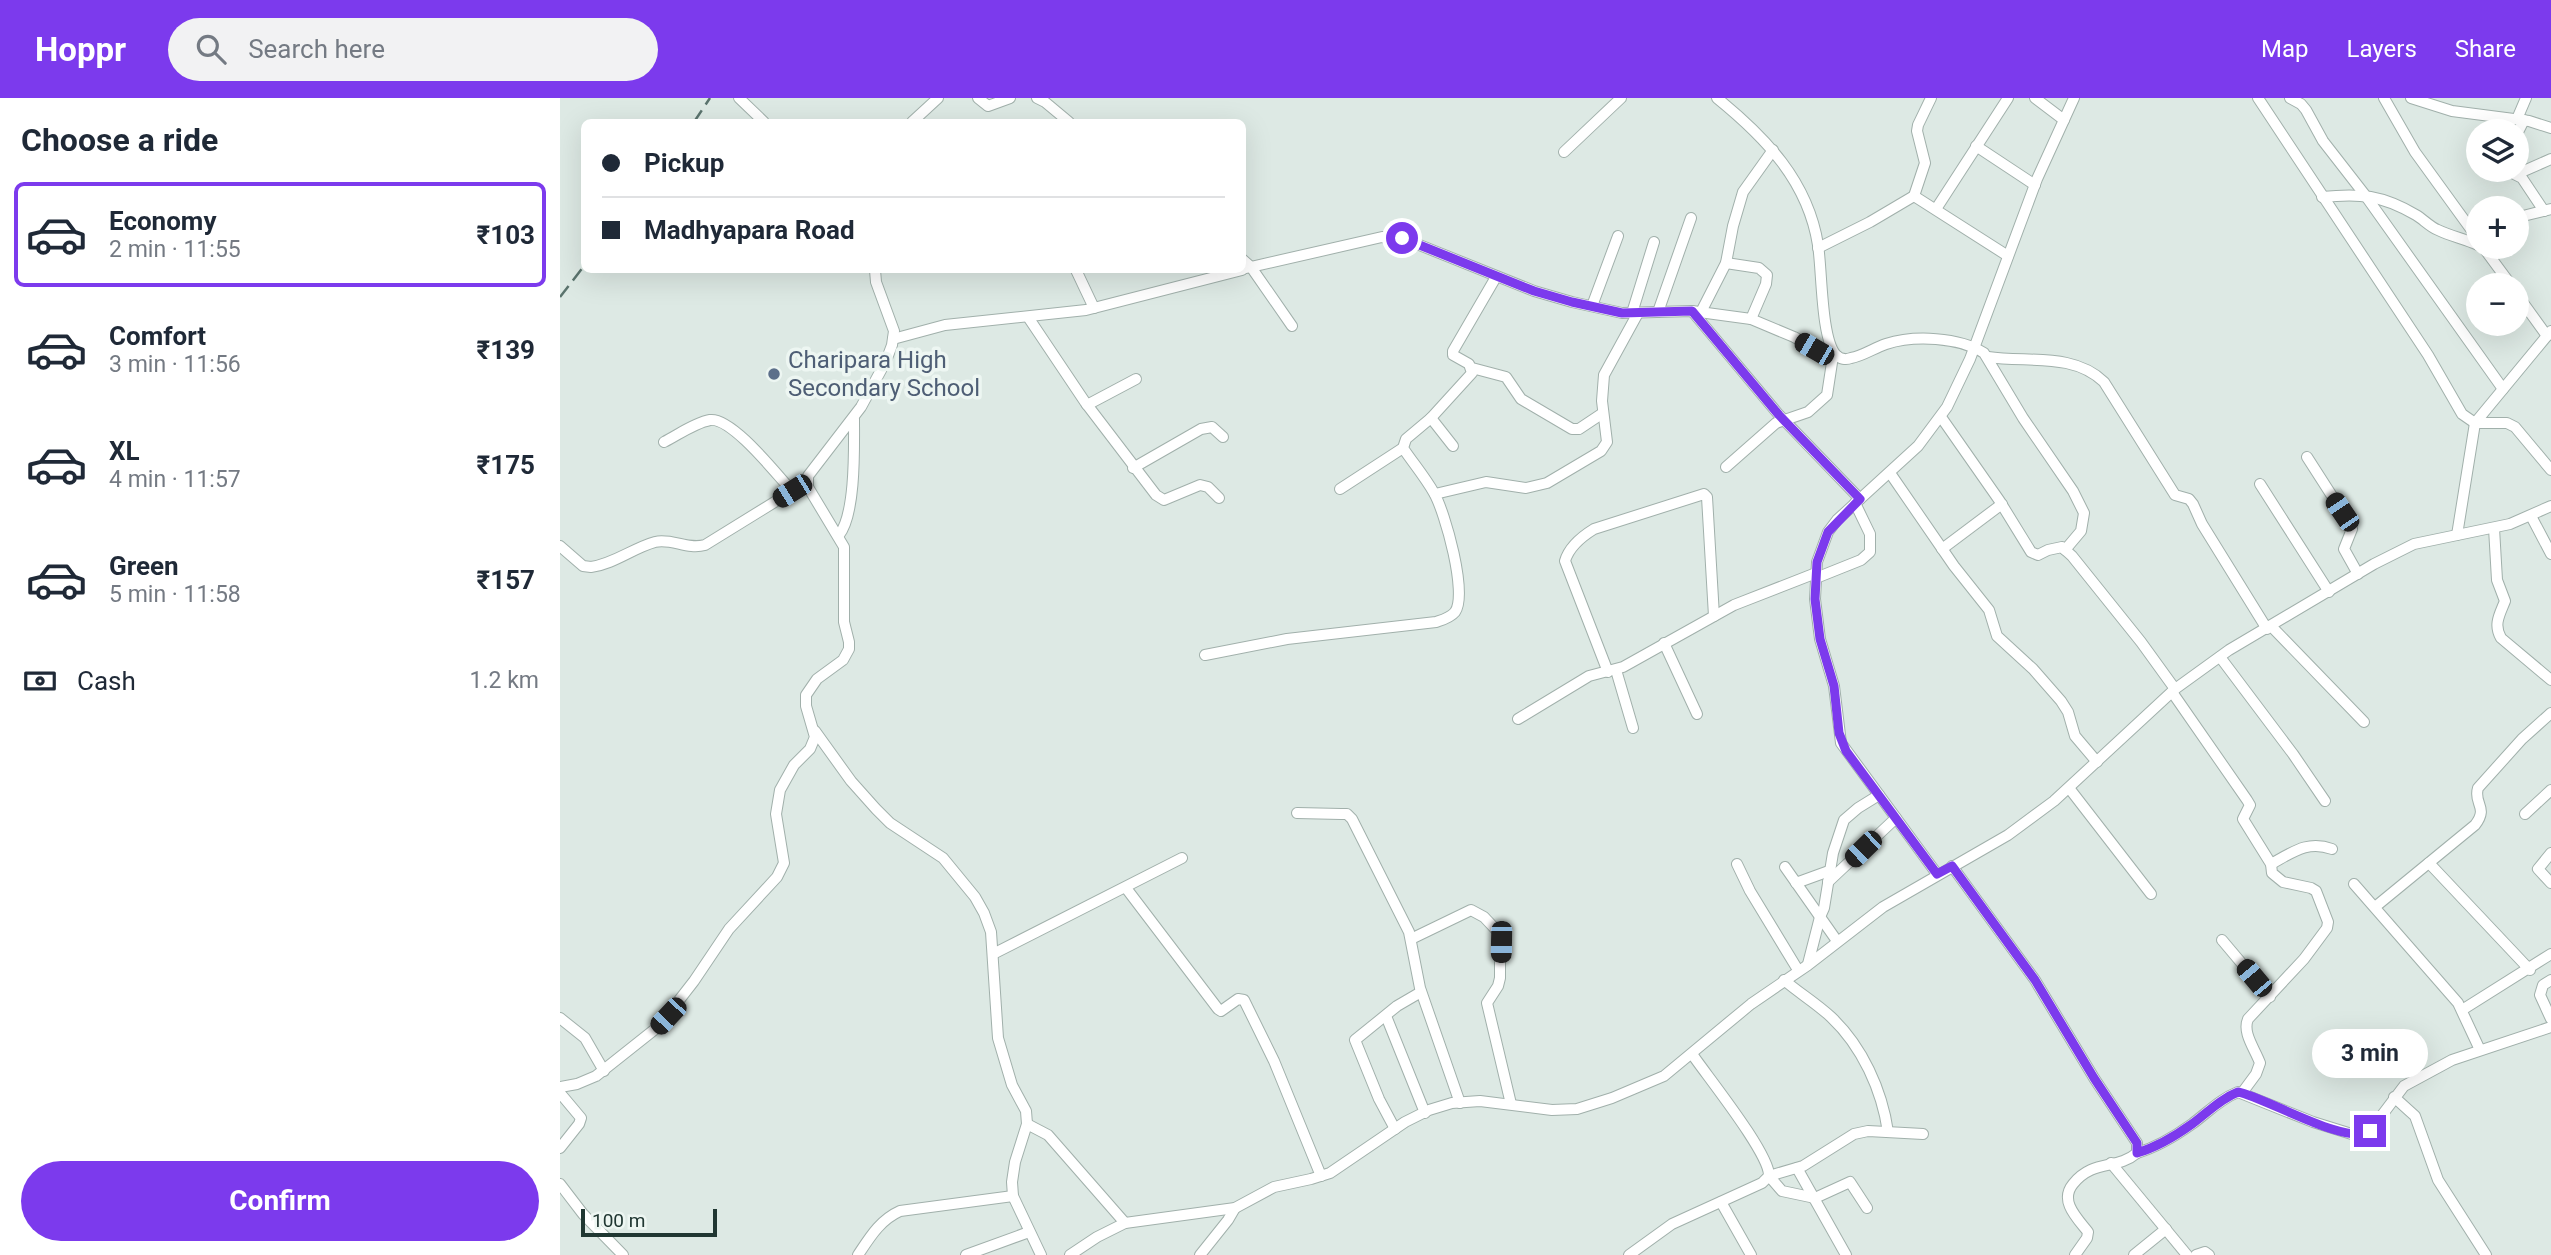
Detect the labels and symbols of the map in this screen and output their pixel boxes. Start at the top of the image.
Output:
route start [1386,222,1418,254]
car [1791,329,1838,369]
place label: Charipara High Secondary School [788,346,980,402]
marker: Charipara High Secondary School [766,366,782,382]
car [769,471,816,511]
car [2322,489,2363,535]
car [1841,827,1886,871]
car [1491,921,1512,963]
car [2233,955,2276,1001]
car [646,993,691,1039]
callout: 3 min [2312,1030,2428,1079]
route end [2354,1115,2386,1147]
scale bar [581,1206,718,1238]

